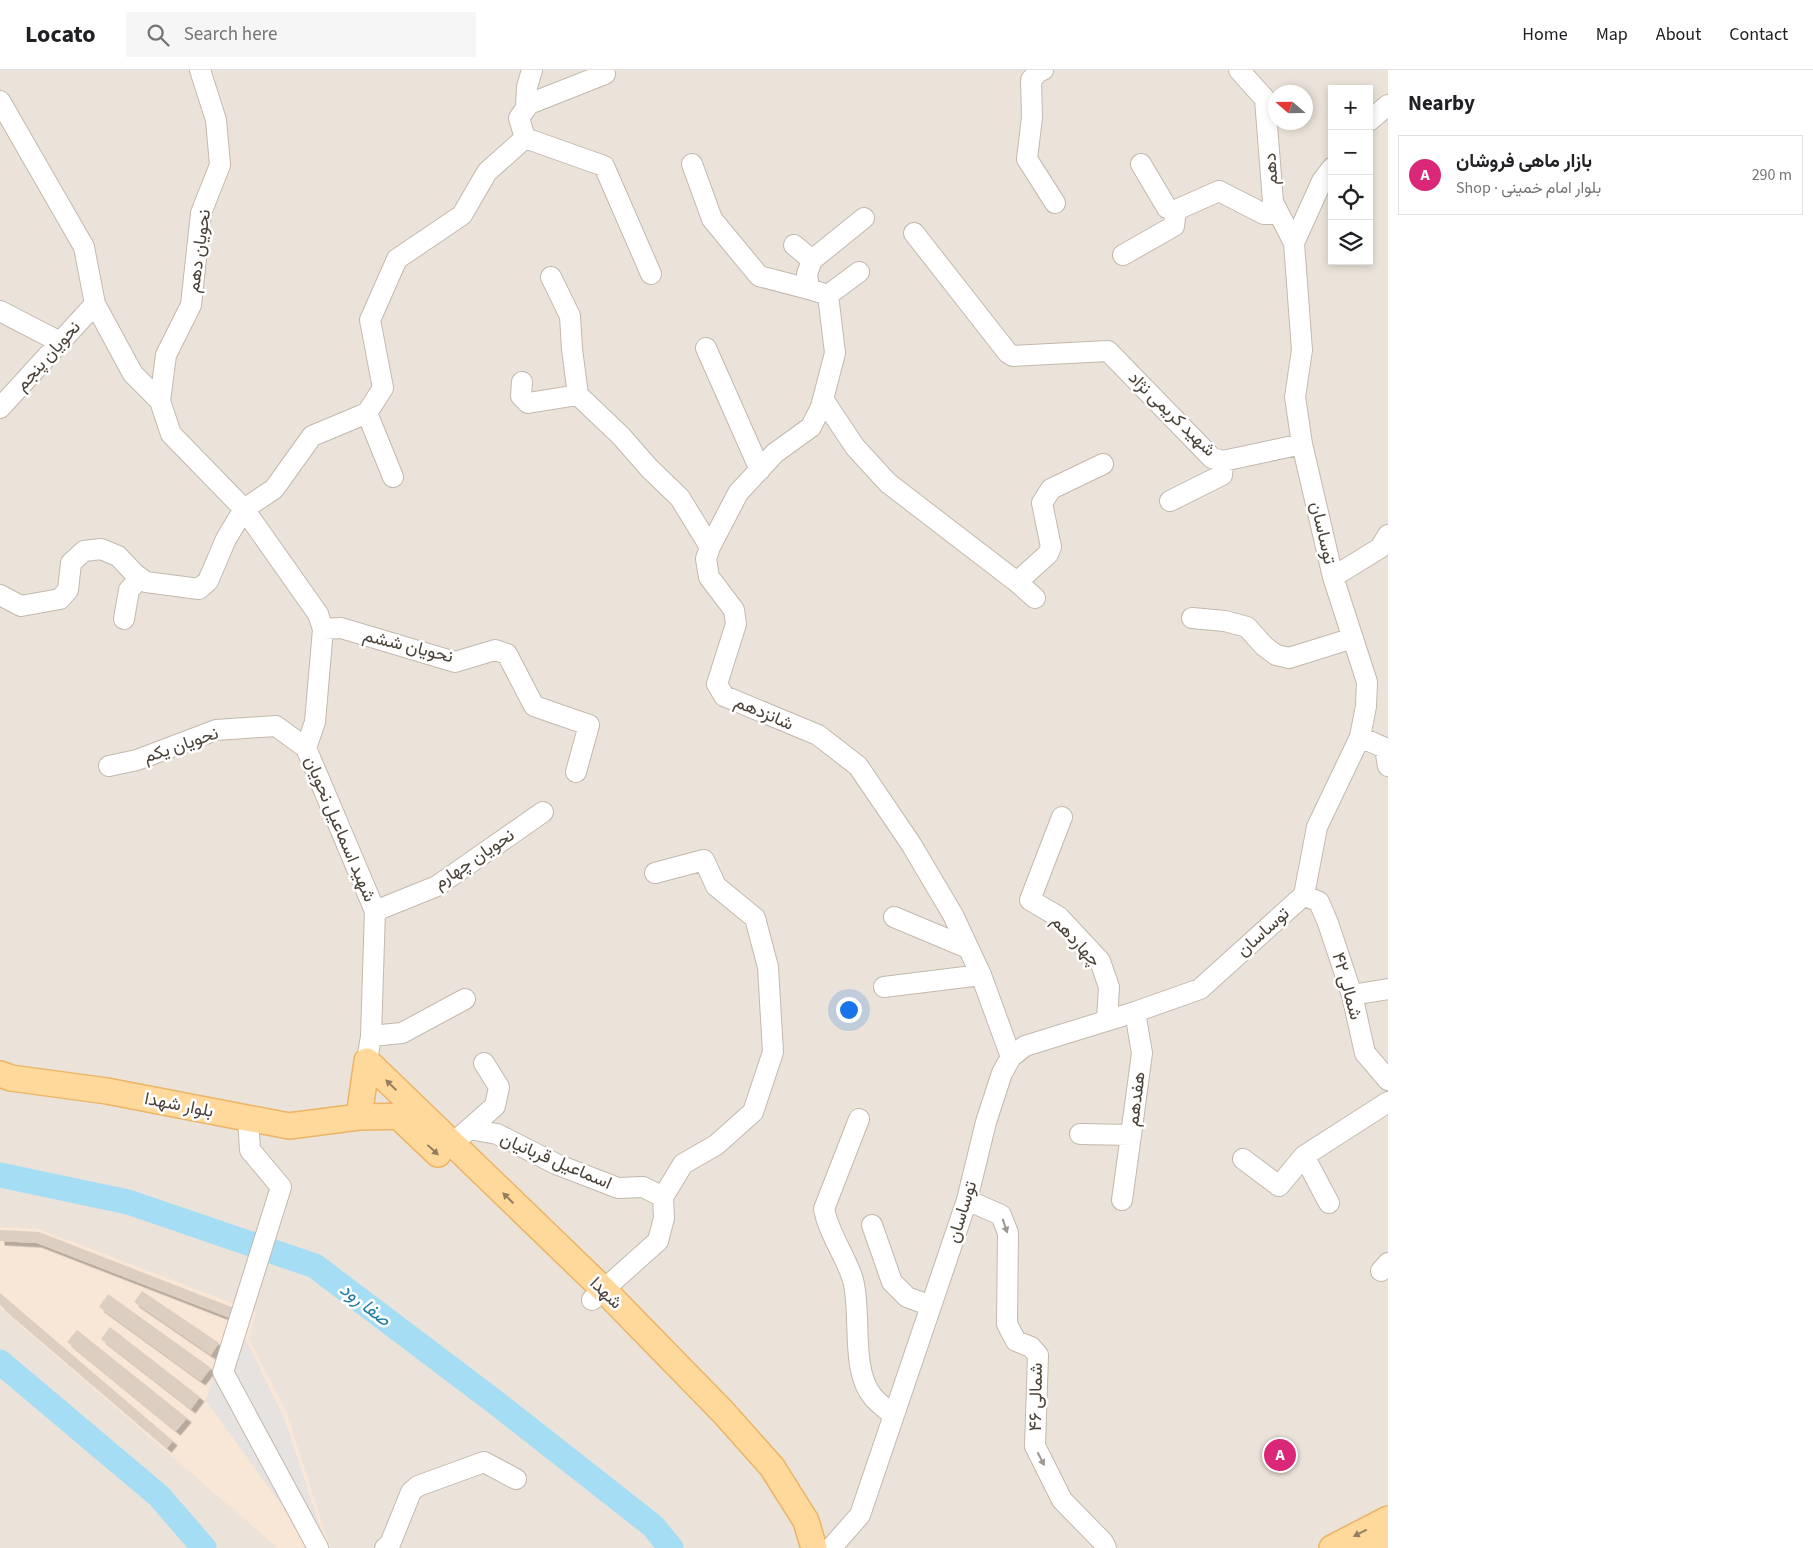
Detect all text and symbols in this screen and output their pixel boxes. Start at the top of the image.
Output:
search box [126,12,476,57]
text: Locato [25,17,96,52]
icon: search [144,21,172,49]
text: Search here [184,21,277,48]
text: Home [1522,22,1568,47]
text: Map [1596,22,1628,47]
text: About [1656,22,1701,47]
text: Contact [1729,22,1788,47]
north arrow [1268,85,1313,130]
map controls [1328,85,1373,265]
button: + [1328,85,1373,130]
text: Nearby [1408,88,1475,118]
button: − [1328,130,1373,175]
text: بازار ماهی فروشان [1456,148,1592,175]
street label: دهم [1257,152,1285,186]
text: A [1420,164,1430,186]
text: 290 m [1752,164,1792,186]
button: locate [1328,175,1373,220]
text: Shop · بلوار امام خمینی [1456,177,1601,199]
street label: نحویان دهم [181,208,217,294]
button: layers [1328,220,1373,265]
street label: نحویان پنجم [10,315,86,397]
street label: شهید کریمی نژاد [1123,366,1221,462]
street label: توساسان [1304,499,1342,567]
street label: نحویان ششم [360,623,456,669]
street label: شانزدهم [731,689,797,737]
street label: نحویان یکم [140,721,222,769]
street label: شهید اسماعیل نحویان [298,752,382,906]
street label: نحویان چهارم [429,823,519,895]
street label: توساسان [1231,901,1295,963]
street label: چهاردهم [1045,909,1107,973]
street label: شمالی ۴۲ [1325,949,1369,1023]
your location [836,997,862,1023]
street label: هفدهم [1120,1070,1152,1128]
one-way arrow [386,1079,398,1091]
street label: بلوار شهدا [142,1086,216,1124]
street label: اسماعیل قربانیان [496,1126,616,1196]
one-way arrow [427,1144,439,1156]
street label: توساسان [941,1178,983,1246]
one-way arrow [503,1192,515,1204]
one-way arrow [1001,1219,1009,1234]
street label: شهدا [584,1271,628,1315]
water label: صفا رود [334,1277,397,1334]
street label: شمالی ۴۶ [1023,1362,1049,1432]
pin: A [1264,1436,1296,1474]
one-way arrow [1037,1452,1045,1466]
one-way arrow [1353,1529,1367,1537]

